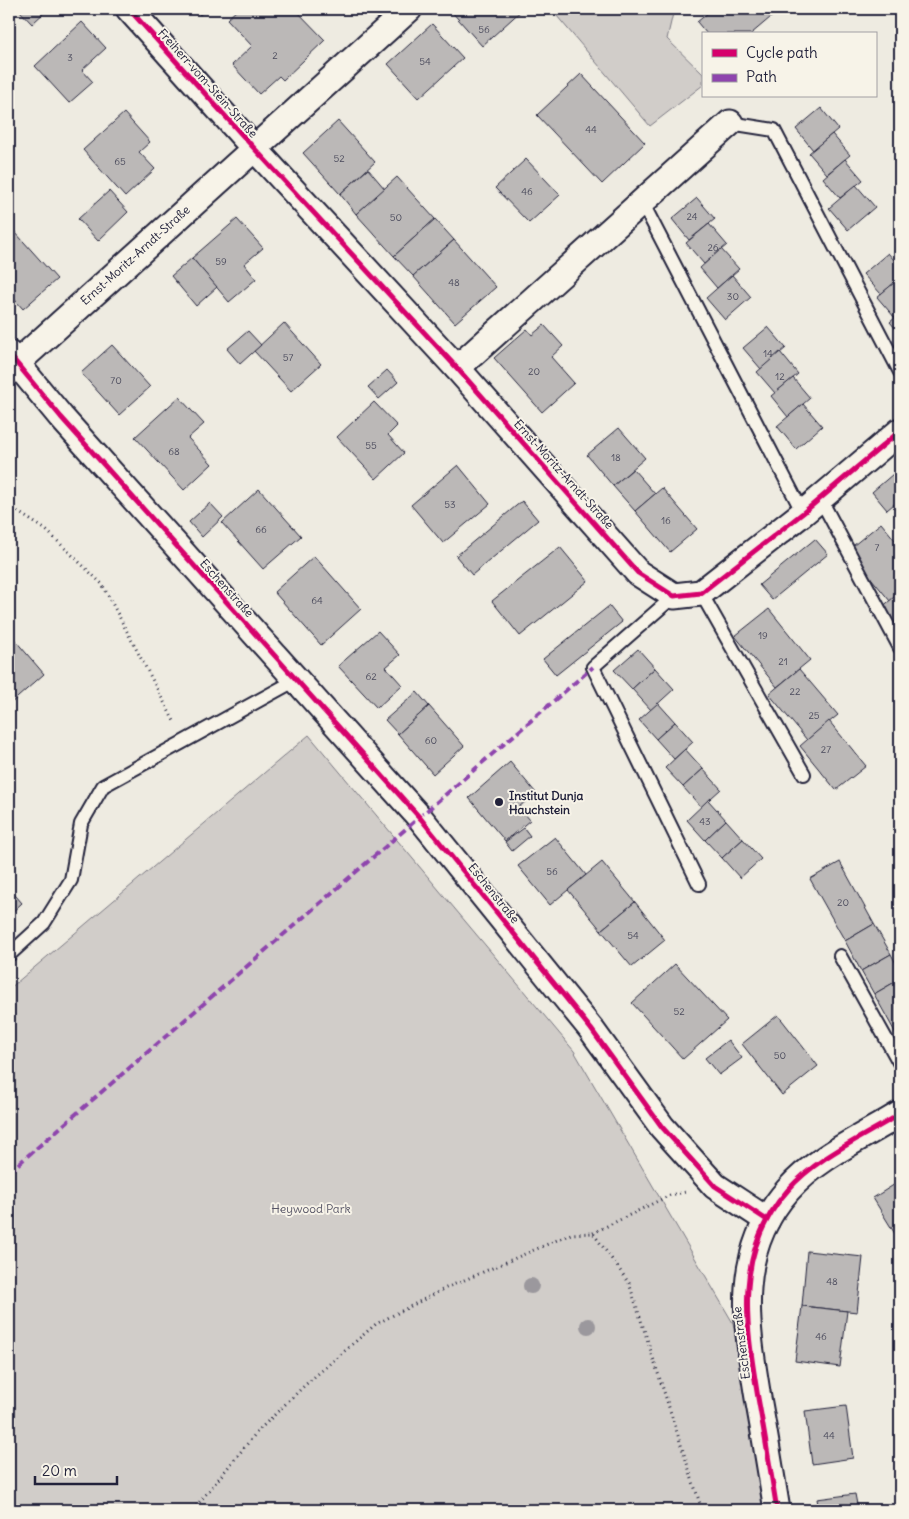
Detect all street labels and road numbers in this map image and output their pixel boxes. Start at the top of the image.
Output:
street label: Freiherr-vom-Stein-Straße [155,25,261,141]
street label: Ernst-Moritz-Arndt-Straße [77,202,193,308]
street label: Ernst-Moritz-Arndt-Straße [511,416,617,532]
street label: Eschenstraße [197,556,257,620]
street label: Eschenstraße [465,860,523,926]
street label: Eschenstraße [729,1306,753,1380]

